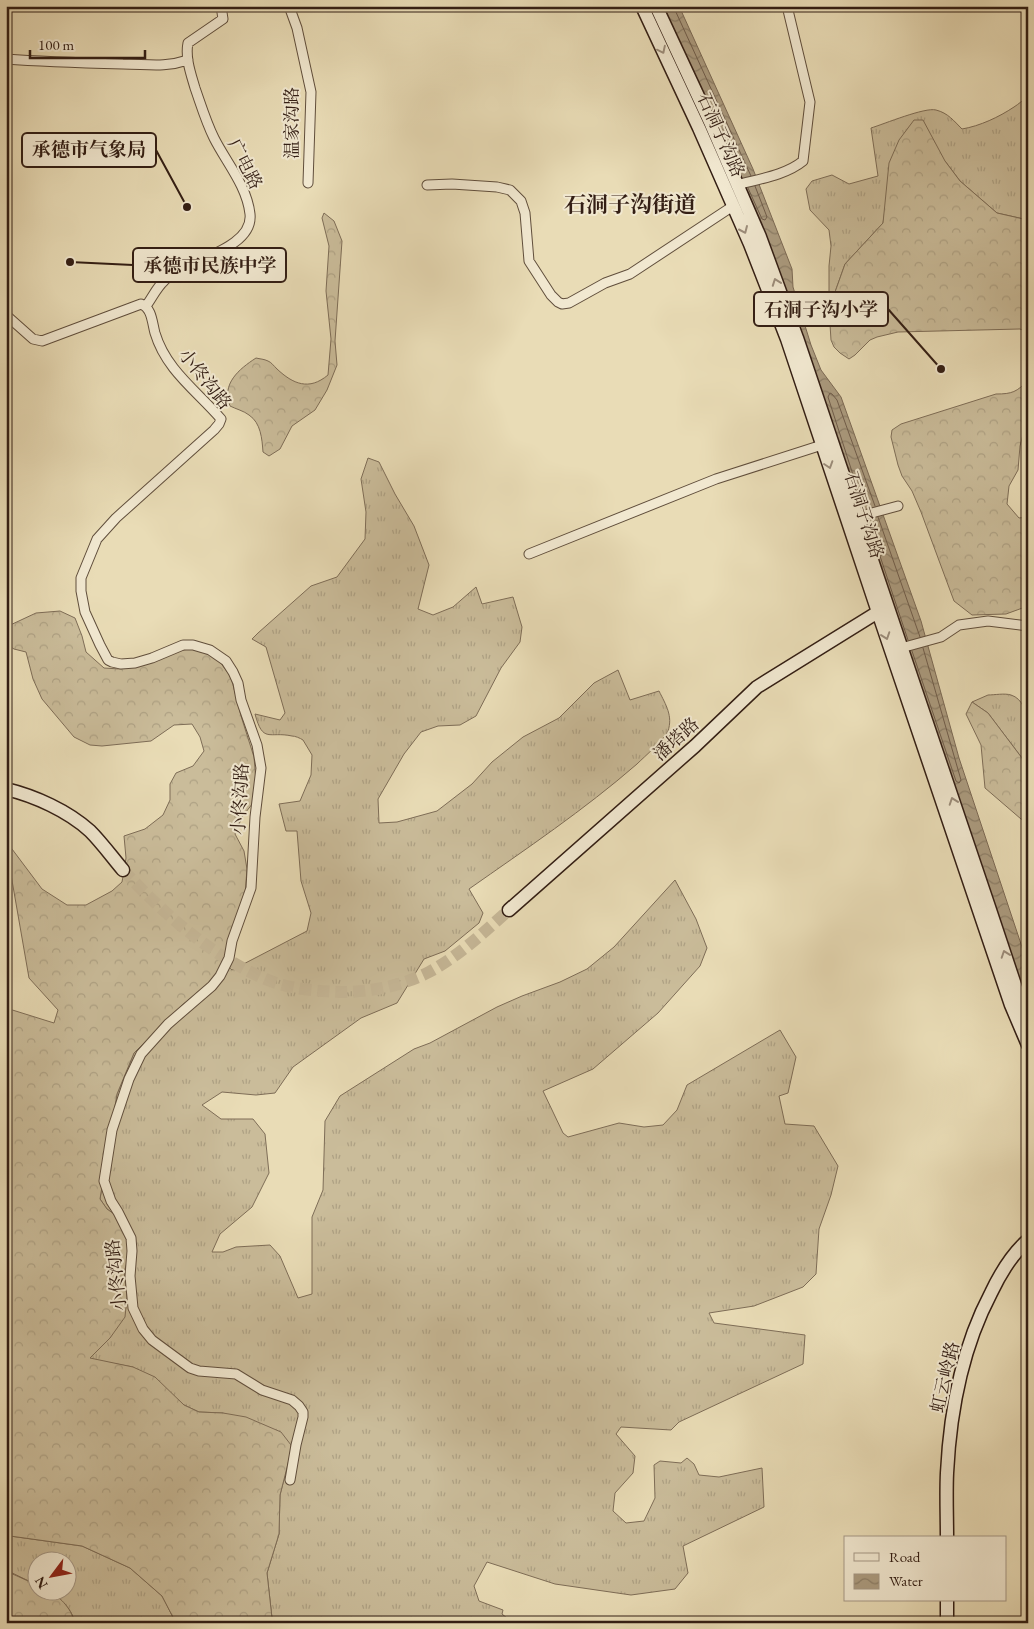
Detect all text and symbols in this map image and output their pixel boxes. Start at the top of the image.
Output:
scale bar [30,28,145,60]
text: 100 m [38,35,75,54]
one-way arrow [656,45,666,54]
street label: 温家沟路 [280,87,303,159]
street label: 石洞子沟路 [693,89,750,181]
callout: 承德市气象局 [22,133,156,167]
street label: 广电路 [223,134,268,193]
text: 承德市气象局 [32,137,146,162]
district label: 石洞子沟街道 [564,190,696,219]
one-way arrow [738,225,749,234]
callout: 承德市民族中学 [133,248,286,282]
text: 承德市民族中学 [143,253,277,278]
one-way arrow [772,278,782,287]
callout: 石洞子沟小学 [754,292,888,326]
text: 石洞子沟小学 [764,297,878,322]
street label: 小佟沟路 [174,343,237,414]
one-way arrow [823,460,833,469]
street label: 石洞子沟路 [840,468,889,561]
one-way arrow [880,631,890,640]
street label: 潘塔路 [648,712,703,765]
street label: 小佟沟路 [226,762,253,836]
one-way arrow [949,797,959,805]
one-way arrow [1001,951,1011,959]
street label: 小佟沟路 [100,1238,131,1312]
street label: 虹云岭路 [925,1339,964,1415]
legend [844,1536,1006,1602]
text: Road [889,1547,921,1566]
north arrow [28,1552,78,1602]
text: Water [889,1571,923,1590]
text: N [30,1573,52,1592]

